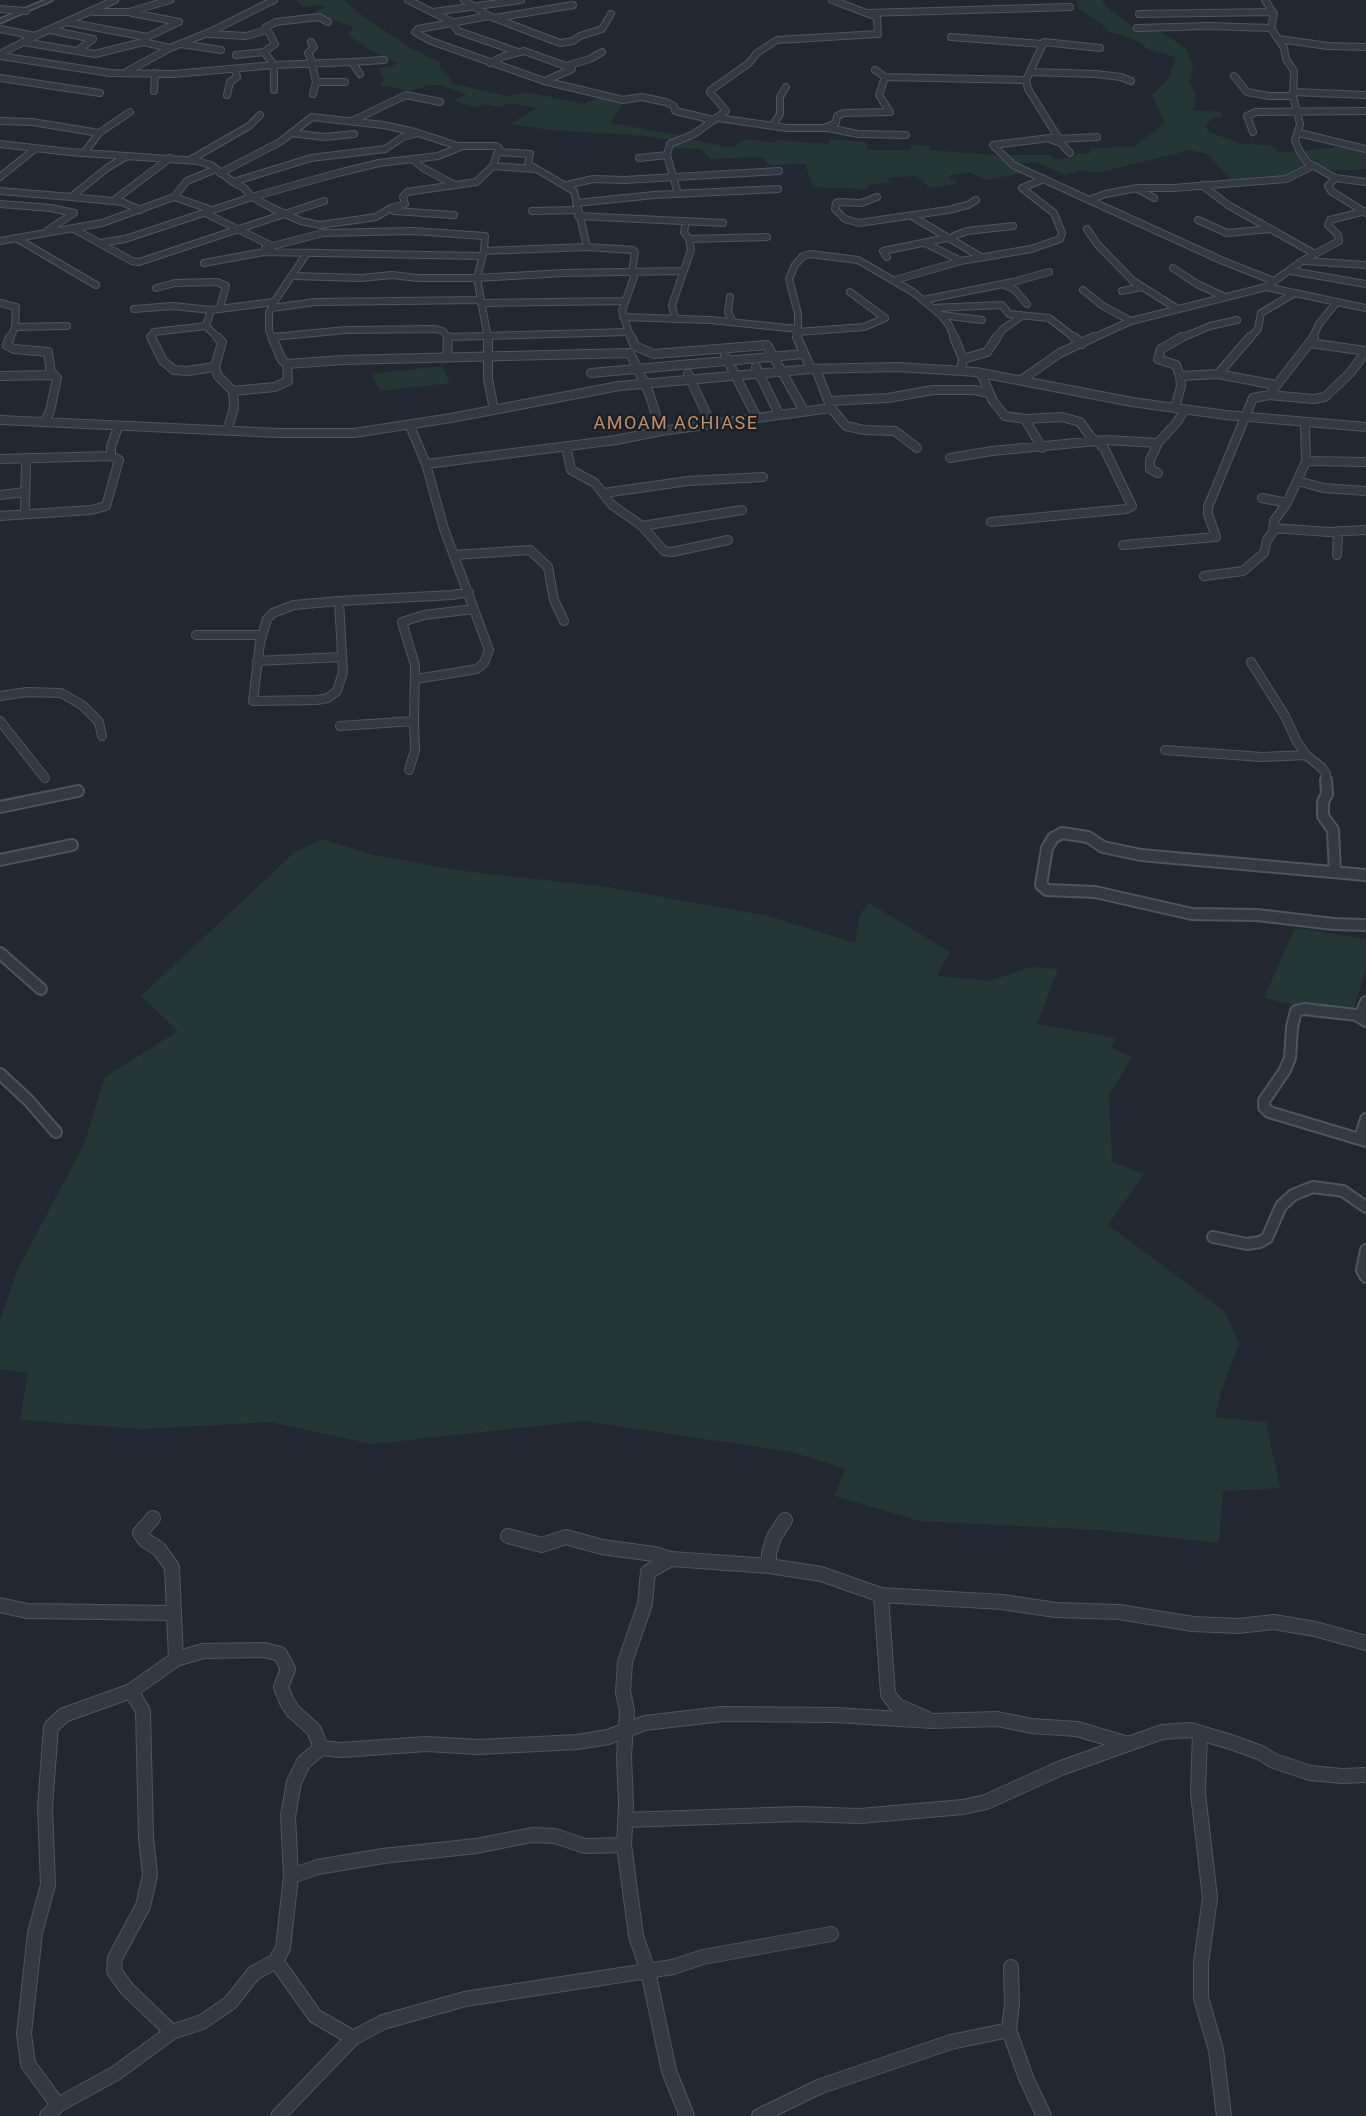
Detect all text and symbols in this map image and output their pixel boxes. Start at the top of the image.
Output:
district label: AMOAM ACHIASE [594,413,758,435]

